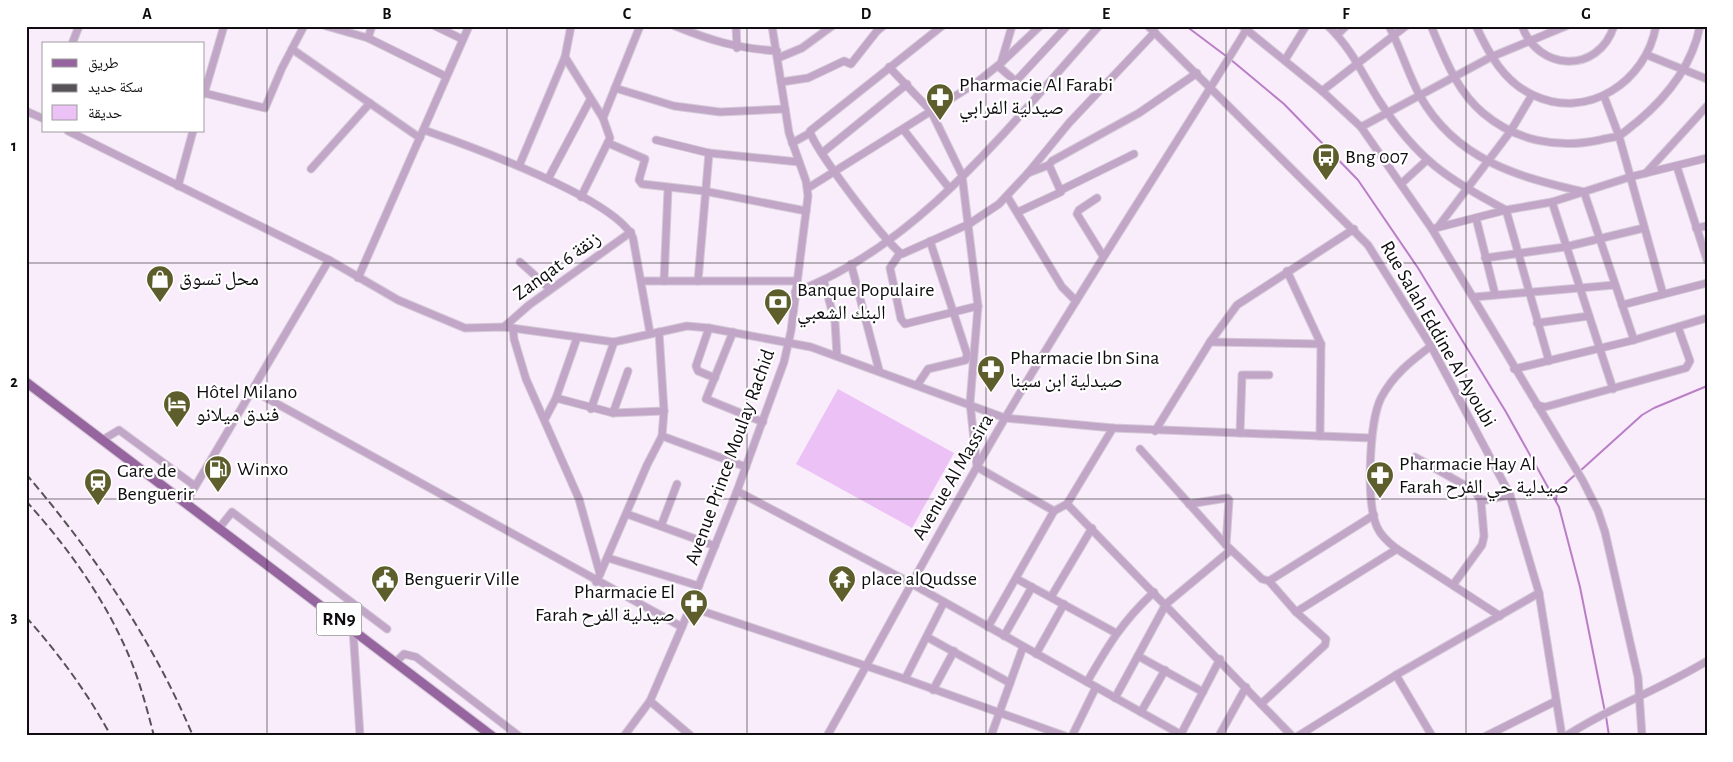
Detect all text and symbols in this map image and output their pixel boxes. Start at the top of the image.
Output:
text: A [142,6,152,22]
text: B [382,6,392,22]
text: C [623,6,632,22]
text: D [861,6,872,22]
text: E [1102,6,1110,22]
text: F [1342,6,1350,22]
text: G [1581,6,1591,22]
legend [42,42,205,132]
text: طريق [88,56,119,73]
place label: Pharmacie Al Farabi صيدلية الفرابي [959,75,1113,123]
text: سكة حديد [88,80,143,95]
pharmacy icon: Pharmacie Al Farabi صيدلية الفرابي [925,82,955,121]
text: حديقة [88,106,123,121]
text: 1 [11,138,17,154]
bus stop icon: Bng 007 [1311,142,1341,181]
place label: Bng 007 [1345,147,1408,167]
street label: Zanqat 6 زنقة [510,228,604,304]
street label: Rue Salah Eddine Al Ayoubi [1376,237,1500,431]
shop icon: محل تسوق [145,264,175,303]
place label: محل تسوق [179,269,259,290]
place label: Banque Populaire البنك الشعبي [797,280,934,328]
bank icon: Banque Populaire البنك الشعبي [763,287,793,326]
street label: Avenue Prince Moulay Rachid [682,346,778,568]
place label: Pharmacie Ibn Sina صيدلية ابن سينا [1010,348,1159,392]
pharmacy icon: Pharmacie Ibn Sina صيدلية ابن سينا [976,354,1006,393]
text: 2 [10,374,18,390]
place label: Hôtel Milano فندق ميلانو [196,382,297,426]
hotel icon: Hôtel Milano فندق ميلانو [162,389,192,428]
street label: Avenue Al Massira [909,411,997,543]
fuel station icon: Winxo [203,454,233,493]
place label: Pharmacie Hay Al Farah صيدلية حي الفرح [1399,454,1569,502]
place label: Winxo [237,459,288,479]
pharmacy icon: Pharmacie Hay Al Farah صيدلية حي الفرح [1365,460,1395,499]
place label: Gare de Benguerir [117,461,195,504]
station icon: Gare de Benguerir [83,467,113,506]
public building icon: Benguerir Ville [370,564,400,603]
temple icon: place alQudsse [827,564,857,603]
place label: Benguerir Ville [404,569,520,589]
place label: place alQudsse [861,569,977,589]
place label: Pharmacie El Farah صيدلية الفرح [535,582,675,627]
pharmacy icon: Pharmacie El Farah صيدلية الفرح [679,588,709,627]
road number: RN9 [316,602,362,636]
text: 3 [11,609,18,625]

